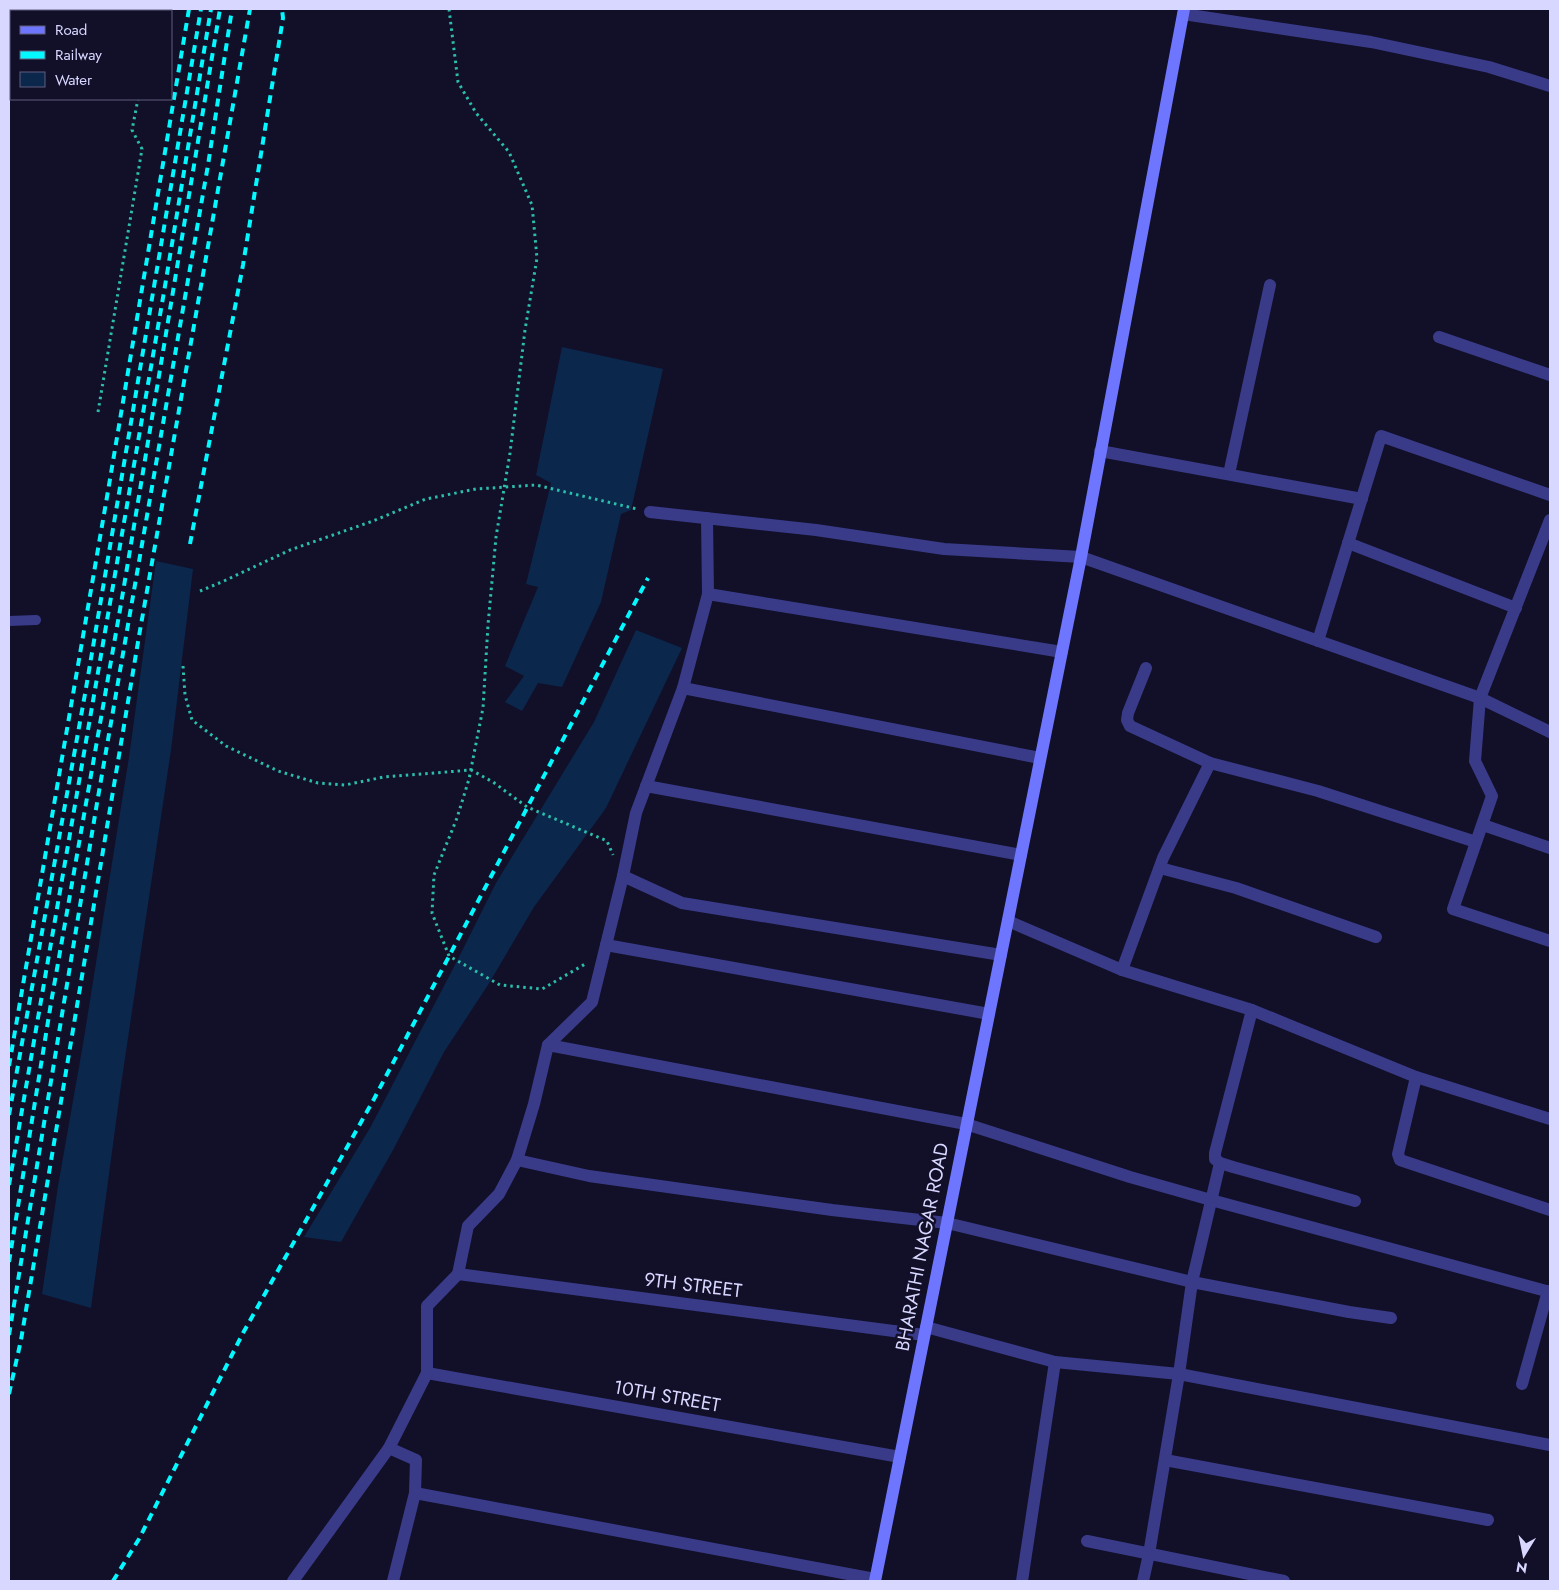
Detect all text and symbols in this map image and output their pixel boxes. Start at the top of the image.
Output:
legend [10,10,172,100]
text: Road [55,19,87,41]
text: Railway [55,44,102,66]
text: Water [55,69,93,91]
street label: BHARATHI NAGAR ROAD [889,1140,955,1353]
street label: 9TH STREET [643,1266,743,1304]
street label: 10TH STREET [612,1373,723,1419]
north arrow [1499,1530,1549,1580]
text: N [1515,1557,1529,1579]

